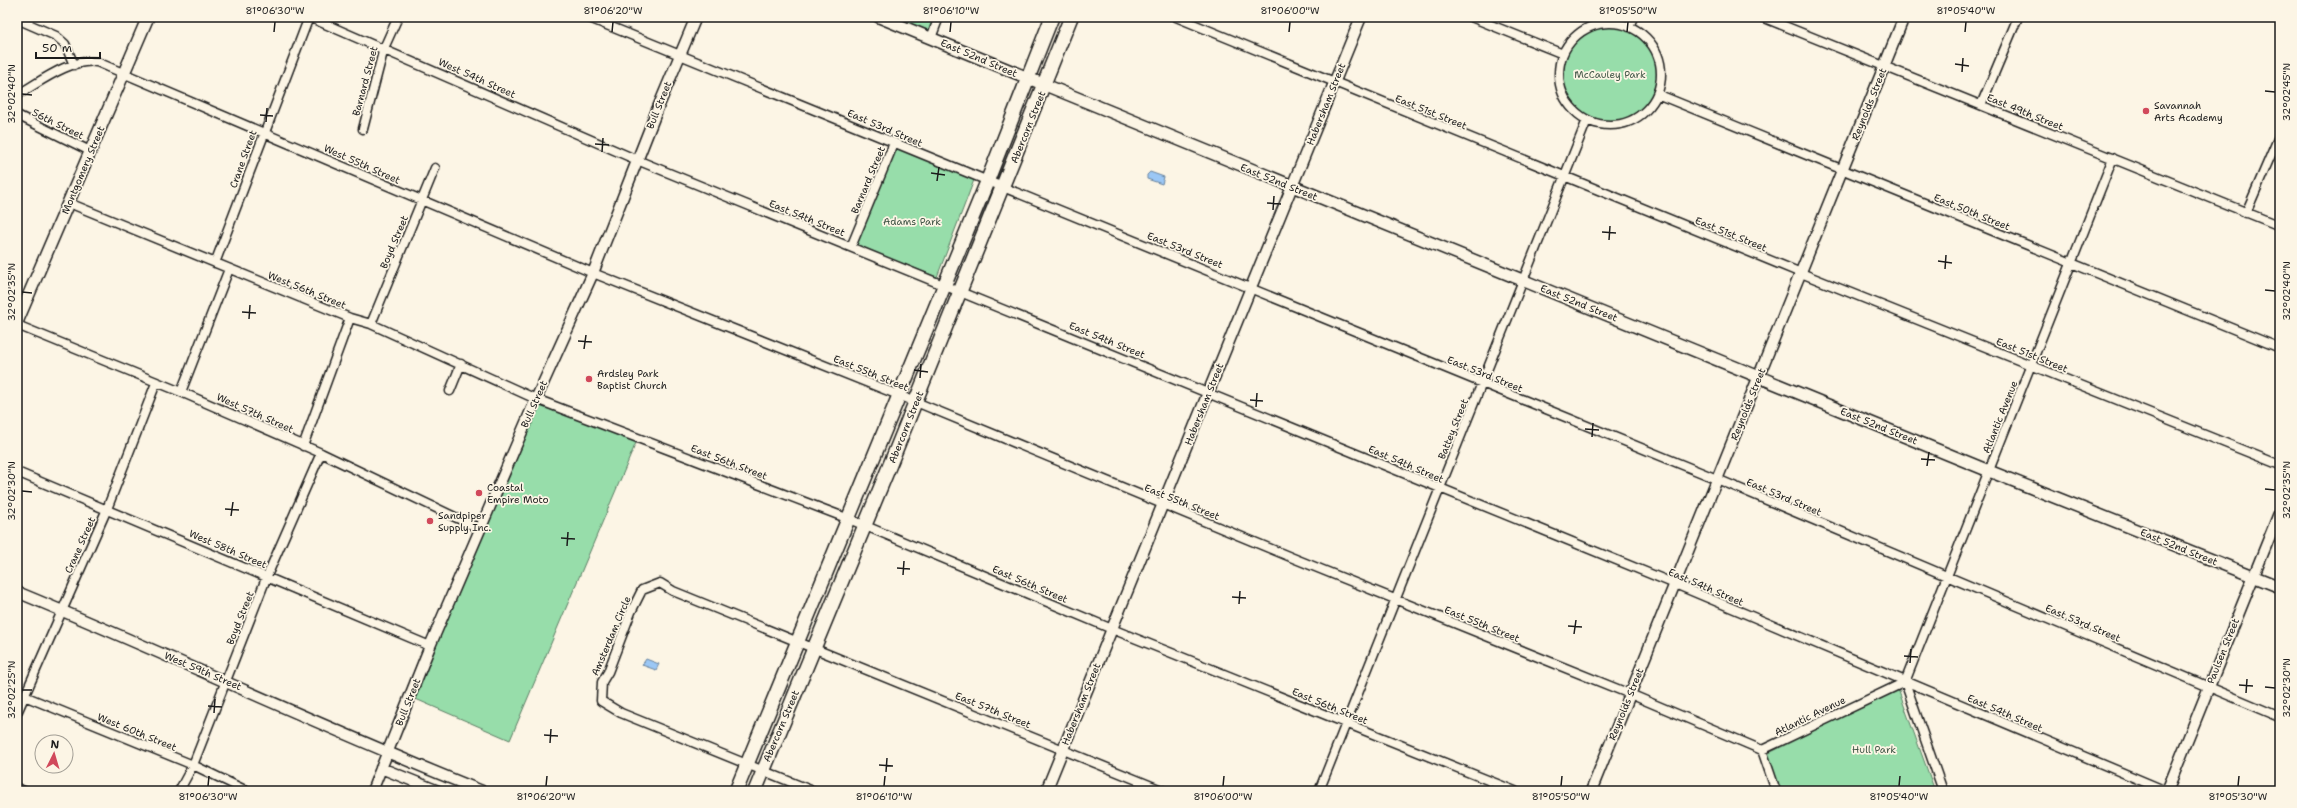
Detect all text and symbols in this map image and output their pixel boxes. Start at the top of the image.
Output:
text: 81°06'30"W [245,4,305,17]
text: 81°06'20"W [584,4,643,17]
text: 81°06'10"W [923,4,980,17]
text: 81°06'00"W [1260,4,1320,17]
text: 81°05'50"W [1599,4,1658,17]
text: 81°05'40"W [1937,4,1996,17]
scale bar [36,34,100,60]
street label: East 52nd Street [939,36,1019,80]
text: 50 m [42,40,72,56]
street label: Barnard Street [349,45,381,117]
street label: West 54th Street [436,55,518,101]
street label: Habersham Street [1304,61,1348,147]
text: 32°02'45"N [2280,63,2293,121]
text: 32°02'40"N [5,64,18,124]
street label: Reynolds Street [1849,66,1889,142]
park label: McCauley Park [1574,68,1646,81]
street label: Bull Street [644,79,674,131]
street label: Abercorn Street [1008,89,1048,165]
street label: East 49th Street [1985,91,2065,133]
street label: East 51st Street [1393,92,1469,132]
place label: Savannah Arts Academy [2154,99,2223,124]
street label: 56th Street [30,106,86,142]
street label: East 53rd Street [845,106,925,150]
marker: Savannah Arts Academy [2141,106,2151,116]
street label: Montgomery Street [58,124,108,216]
street label: Crane Street [227,128,259,190]
street label: West 55th Street [322,141,402,187]
street label: Barnard Street [848,144,888,216]
street label: East 52nd Street [1238,161,1320,203]
street label: East 50th Street [1932,191,2012,233]
street label: East 54th Street [767,197,847,239]
street label: Boyd Street [377,213,411,271]
street label: East 51st Street [1693,214,1769,254]
park label: Adams Park [883,215,941,228]
street label: East 53rd Street [1145,229,1225,271]
text: 32°02'40"N [2280,261,2293,321]
text: 32°02'35"N [5,263,18,321]
street label: West 56th Street [266,268,348,312]
street label: East 52nd Street [1538,282,1620,324]
street label: East 54th Street [1067,319,1147,361]
street label: East 51st Street [1994,335,2070,375]
street label: East 55th Street [831,352,911,394]
street label: East 53rd Street [1445,353,1525,395]
street label: Habersham Street [1182,361,1226,447]
street label: Reynolds Street [1728,366,1768,442]
place label: Ardsley Park Baptist Church [597,367,667,392]
marker: Ardsley Park Baptist Church [584,374,594,384]
street label: Bull Street [518,378,550,430]
street label: Atlantic Avenue [1980,378,2021,455]
street label: Abercorn Street [886,389,926,465]
street label: West 57th Street [214,390,296,436]
street label: Battey Street [1435,397,1471,461]
street label: East 52nd Street [1838,405,1920,447]
street label: East 56th Street [689,441,769,483]
street label: East 54th Street [1366,442,1446,486]
text: 32°02'30"N [5,461,18,521]
text: 32°02'35"N [2280,461,2293,519]
street label: East 53rd Street [1744,475,1824,519]
place label: Coastal Empire Moto [487,481,549,506]
street label: East 55th Street [1142,481,1222,523]
marker: Coastal Empire Moto [474,488,484,498]
place label: Sandpiper Supply Inc. [438,509,491,534]
street label: Crane Street [62,515,98,575]
marker: Sandpiper Supply Inc. [425,516,435,526]
street label: East 52nd Street [2138,526,2220,568]
street label: West 58th Street [187,527,269,571]
street label: East 56th Street [990,562,1070,606]
street label: East 54th Street [1666,565,1746,609]
street label: Boyd Street [223,589,257,647]
street label: Amsterdam Circle [588,594,634,678]
street label: East 53rd Street [2043,601,2123,645]
street label: East 55th Street [1442,603,1522,645]
street label: Paulsen Street [2204,616,2242,686]
street label: West 59th Street [162,649,244,693]
text: 32°02'30"N [2280,658,2293,718]
text: 32°02'25"N [5,661,18,719]
street label: Habersham Street [1059,661,1103,747]
street label: Reynolds Street [1606,666,1646,742]
street label: Bull Street [393,676,423,728]
street label: East 56th Street [1290,685,1370,727]
street label: Abercorn Street [760,688,802,764]
street label: East 57th Street [953,689,1033,731]
street label: East 54th Street [1965,691,2045,735]
street label: Atlantic Avenue [1772,693,1848,739]
street label: West 60th Street [95,710,179,754]
north arrow [34,734,74,774]
text: N [50,737,60,752]
park label: Hull Park [1852,743,1896,756]
text: 81°06'30"W [178,790,238,803]
text: 81°06'20"W [517,790,576,803]
text: 81°06'10"W [856,790,913,803]
text: 81°06'00"W [1193,790,1253,803]
text: 81°05'50"W [1532,790,1591,803]
text: 81°05'40"W [1870,790,1929,803]
text: 81°05'30"W [2209,790,2268,803]

